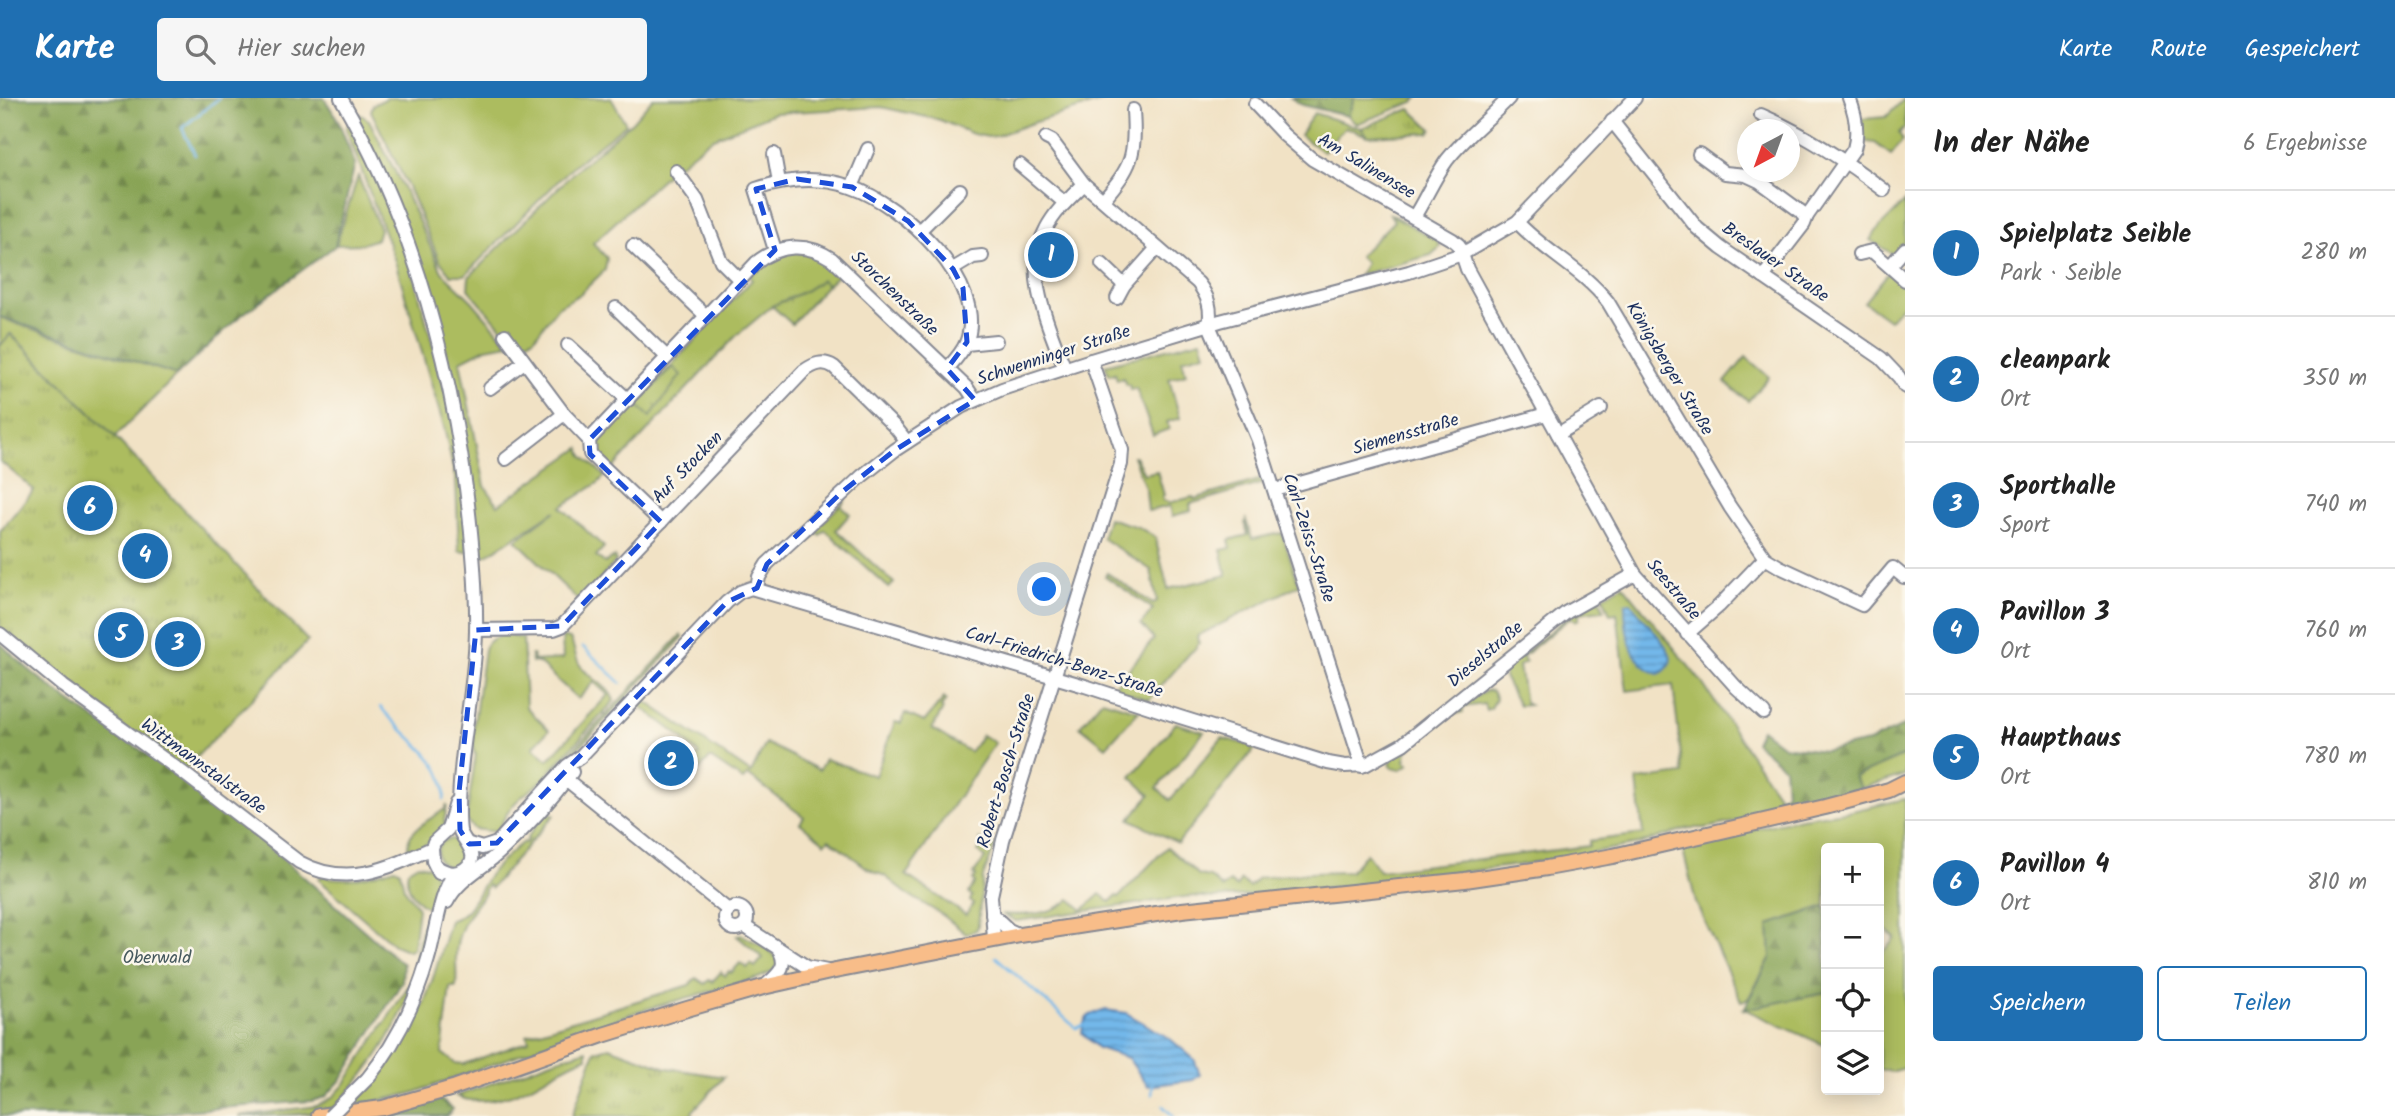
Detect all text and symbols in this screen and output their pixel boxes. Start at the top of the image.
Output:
search box [157,18,647,81]
text: Karte [35,23,115,76]
text: Hier suchen [237,28,366,70]
icon: search [181,30,219,68]
text: Karte [2059,30,2112,69]
text: Route [2150,30,2207,69]
text: Gespeichert [2245,30,2360,69]
north arrow [1737,119,1800,182]
text: In der Nähe [1933,120,2090,168]
street label: Am Salinensee [1311,126,1421,208]
text: 6 Ergebnisse [2243,126,2367,162]
text: Spielplatz Seible [2000,214,2191,256]
street label: Breslauer Straße [1715,215,1835,311]
pin: 1 [1028,229,1074,281]
text: 1 [1953,235,1959,271]
text: 280 m [2301,235,2367,271]
street label: Storchenstraße [843,244,945,344]
text: Park · Seible [2000,256,2122,292]
street label: Königsberger Straße [1617,296,1721,442]
street label: Schwenninger Straße [973,318,1135,394]
text: cleanpark [2000,340,2109,382]
text: 2 [1949,361,1963,397]
text: 350 m [2302,361,2367,397]
text: Ort [2000,382,2031,418]
street label: Siemensstraße [1349,406,1463,464]
street label: Auf Stocken [645,425,731,511]
text: Sporthalle [2000,466,2116,508]
street label: Carl-Zeiss-Straße [1273,470,1343,606]
pin: 6 [67,482,113,534]
text: 3 [1950,487,1962,523]
text: 740 m [2305,487,2367,523]
text: Sport [2000,508,2050,544]
pin: 4 [122,530,168,582]
street label: Seestraße [1638,553,1708,627]
your location [1027,572,1061,606]
text: Pavillon 3 [2000,592,2110,634]
pin: 5 [98,609,144,661]
text: 4 [1950,613,1962,649]
text: 760 m [2305,613,2367,649]
street label: Dieselstraße [1442,614,1530,696]
pin: 3 [155,618,201,670]
street label: Carl-Friedrich-Benz-Straße [961,619,1167,707]
text: Ort [2000,634,2031,670]
street label: Robert-Bosch-Straße [970,690,1044,852]
street label: Wittmannstalstraße [134,711,272,823]
text: Haupthaus [2000,718,2121,760]
pin: 2 [648,737,694,789]
text: 5 [1950,739,1962,775]
text: 780 m [2304,739,2367,775]
text: Ort [2000,760,2031,796]
map controls [1821,843,1884,1095]
button: + [1821,843,1884,906]
text: Pavillon 4 [2000,844,2110,886]
text: 6 [1950,865,1962,901]
text: 810 m [2307,865,2367,901]
text: Ort [2000,886,2031,922]
button: − [1821,906,1884,969]
park label: Oberwald [123,944,192,973]
button: Speichern [1933,966,2143,1041]
button: Teilen [2157,966,2367,1041]
button: locate [1821,969,1884,1032]
button: layers [1821,1032,1884,1095]

